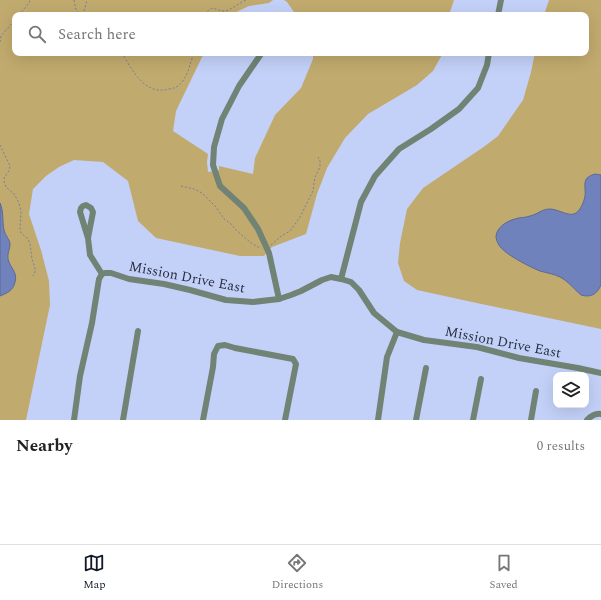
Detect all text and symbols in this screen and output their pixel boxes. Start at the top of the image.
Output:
search box [12,12,589,56]
icon: search [26,23,48,45]
text: Search here [58,23,136,46]
street label: Mission Drive East [127,255,247,299]
street label: Mission Drive East [443,320,563,364]
map controls [553,372,589,408]
button: layers [553,372,589,408]
text: Nearby [16,433,72,459]
text: 0 results [537,436,585,456]
tab: Map [83,552,105,593]
tab: Directions [272,552,323,593]
tab: Saved [490,552,518,593]

